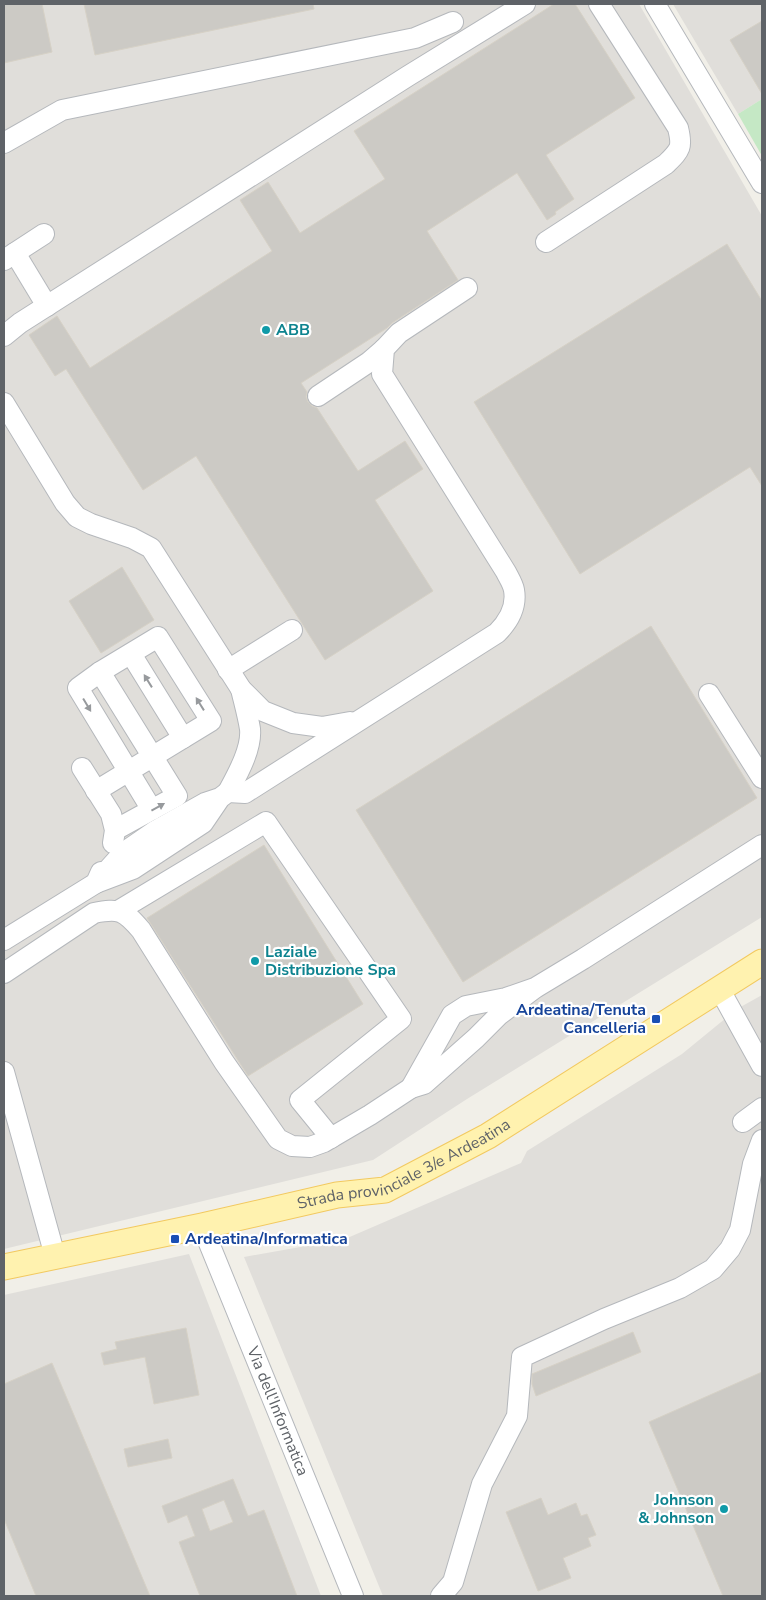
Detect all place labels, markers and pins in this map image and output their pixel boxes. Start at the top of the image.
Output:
place label: ABB [276,319,310,341]
marker: ABB [260,324,272,336]
place label: Laziale Distribuzione Spa [265,941,396,981]
marker: Laziale Distribuzione Spa [249,955,261,967]
place label: Ardeatina/Tenuta Cancelleria [516,999,646,1039]
marker: Ardeatina/Tenuta Cancelleria [650,1013,662,1025]
place label: Ardeatina/Informatica [185,1228,348,1250]
marker: Ardeatina/Informatica [169,1233,181,1245]
place label: Johnson & Johnson [638,1489,714,1529]
marker: Johnson & Johnson [718,1503,730,1515]

